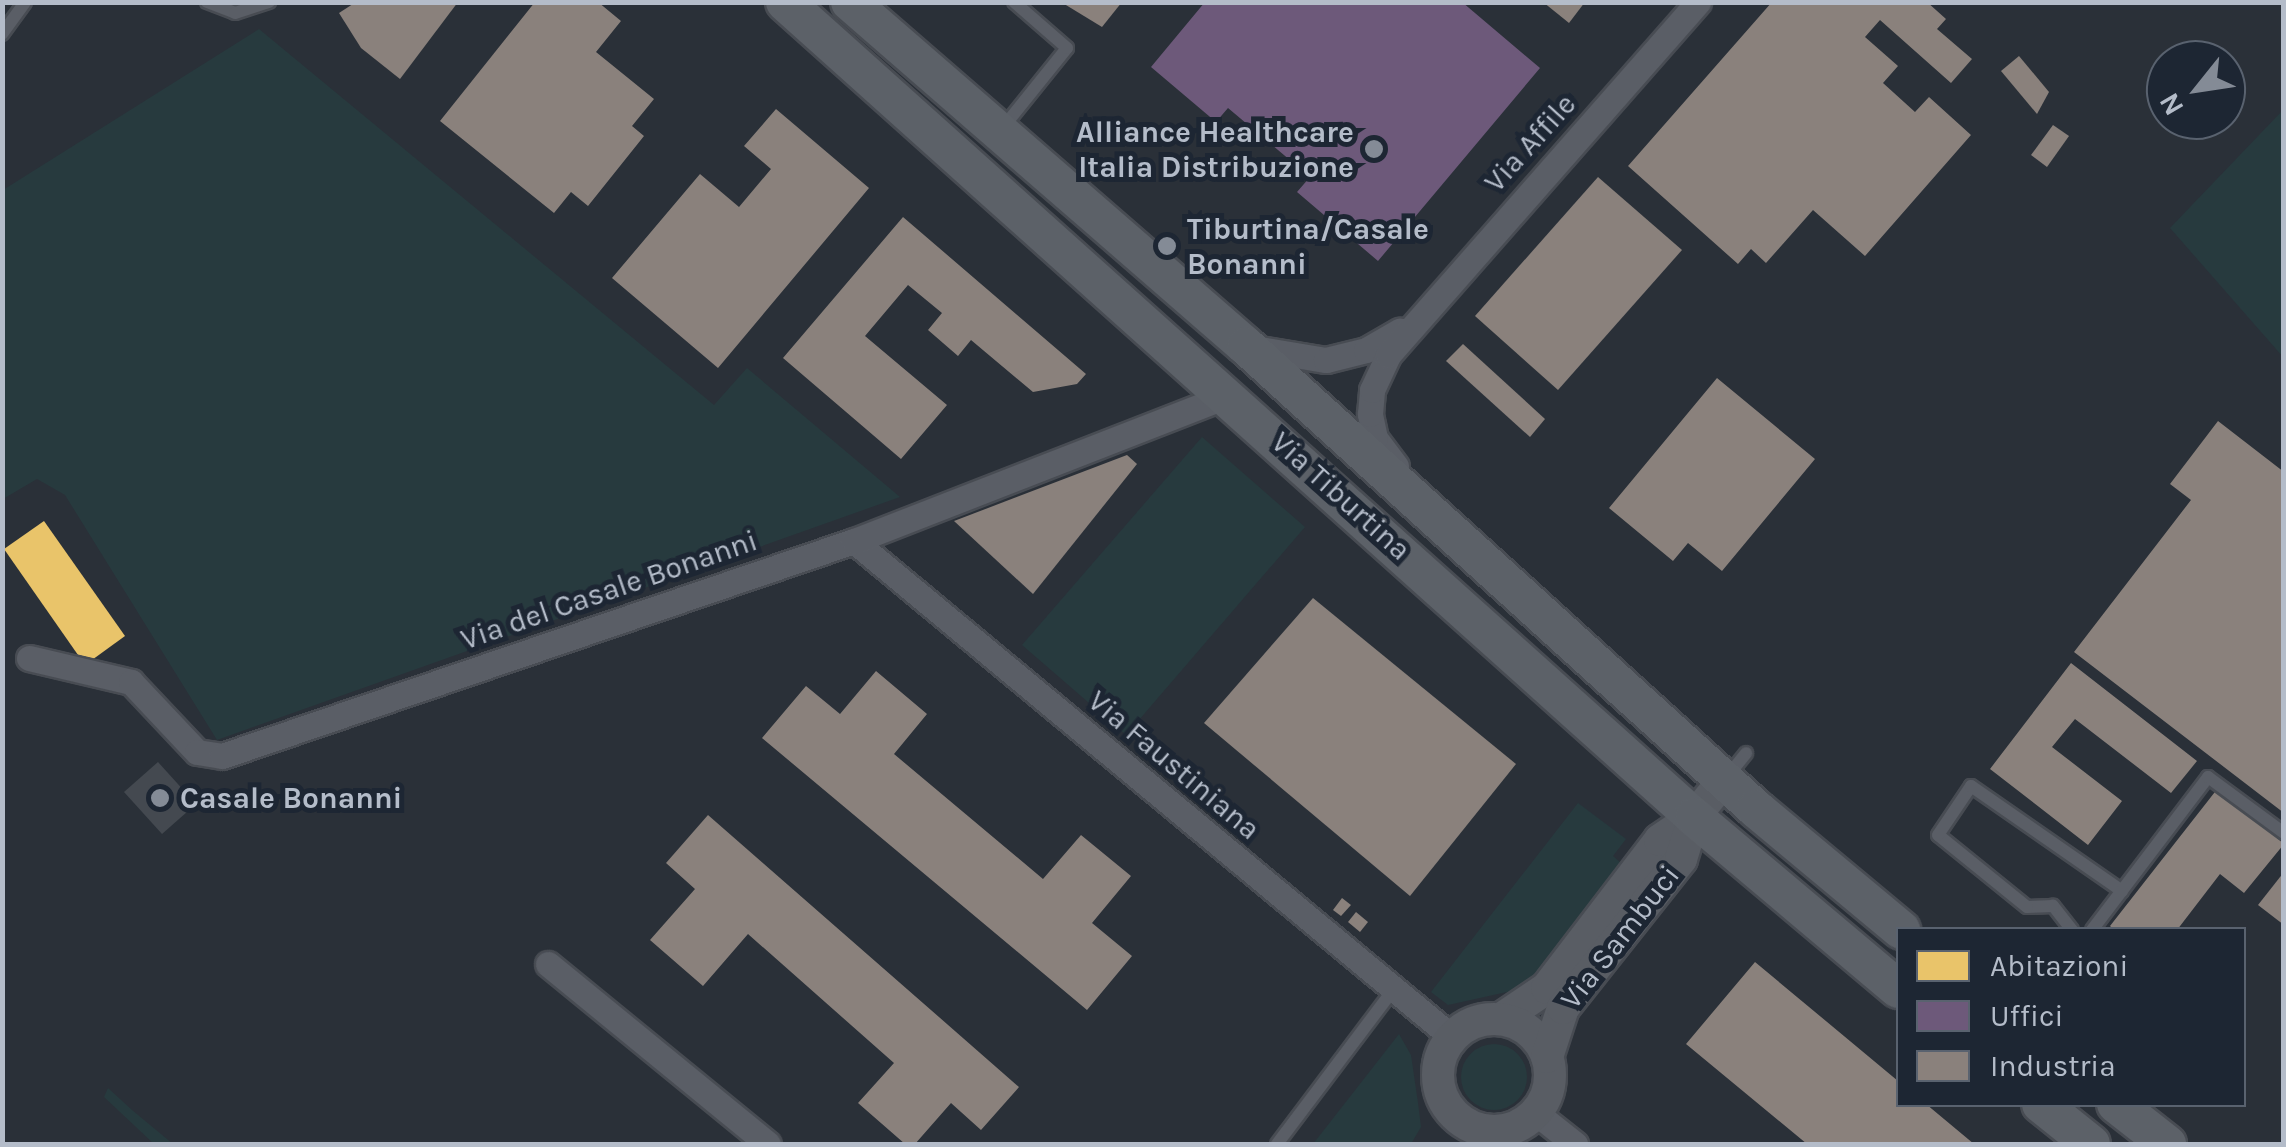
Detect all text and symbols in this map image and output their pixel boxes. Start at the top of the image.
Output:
north arrow [2146,40,2246,140]
street label: Via Affile [1477,87,1583,199]
text: N [2152,87,2191,121]
place label: Alliance Healthcare Italia Distribuzione [1076,114,1354,184]
marker: Alliance Healthcare Italia Distribuzione [1363,138,1385,160]
place label: Tiburtina/Casale Bonanni [1187,211,1429,282]
marker: Tiburtina/Casale Bonanni [1156,235,1178,257]
street label: Via Tiburtina [1264,424,1418,568]
street label: Via del Casale Bonanni [456,522,762,658]
street label: Via Faustiniana [1081,683,1267,847]
place label: Casale Bonanni [180,780,402,816]
marker: Casale Bonanni [149,787,171,809]
street label: Via Sambuci [1553,858,1687,1016]
legend [1896,927,2246,1107]
text: Abitazioni [1990,948,2128,984]
text: Uffici [1990,998,2064,1034]
text: Industria [1990,1048,2116,1084]

